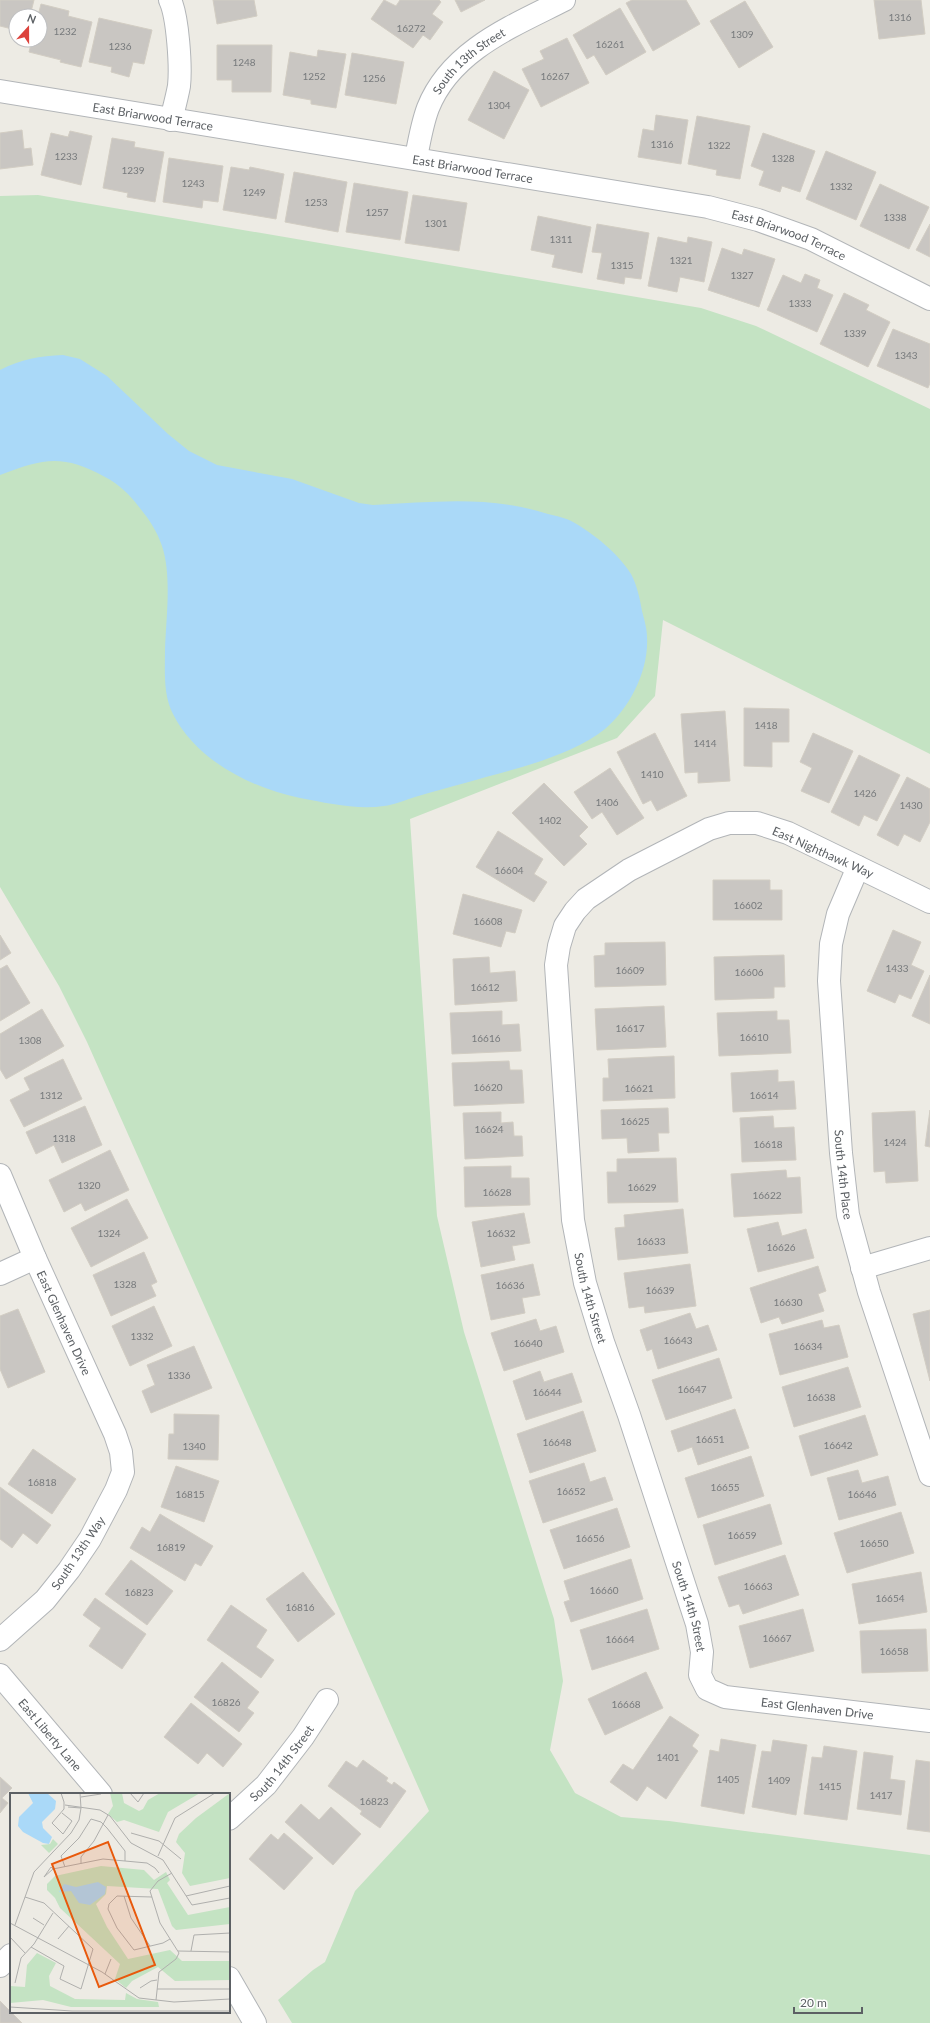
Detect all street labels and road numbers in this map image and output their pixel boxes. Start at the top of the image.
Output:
street label: South 13th Street [429,24,508,97]
street label: East Briarwood Terrace [92,99,214,133]
street label: East Briarwood Terrace [411,151,534,186]
street label: East Briarwood Terrace [730,206,849,263]
street label: East Nighthawk Way [770,823,877,881]
street label: South 14th Place [832,1129,856,1221]
street label: South 14th Street [572,1251,611,1346]
street label: East Glenhaven Drive [34,1268,95,1377]
street label: South 13th Way [48,1513,109,1593]
street label: South 14th Street [669,1559,709,1653]
street label: East Glenhaven Drive [760,1694,875,1722]
street label: East Liberty Lane [15,1695,85,1774]
street label: South 14th Street [246,1721,317,1804]

